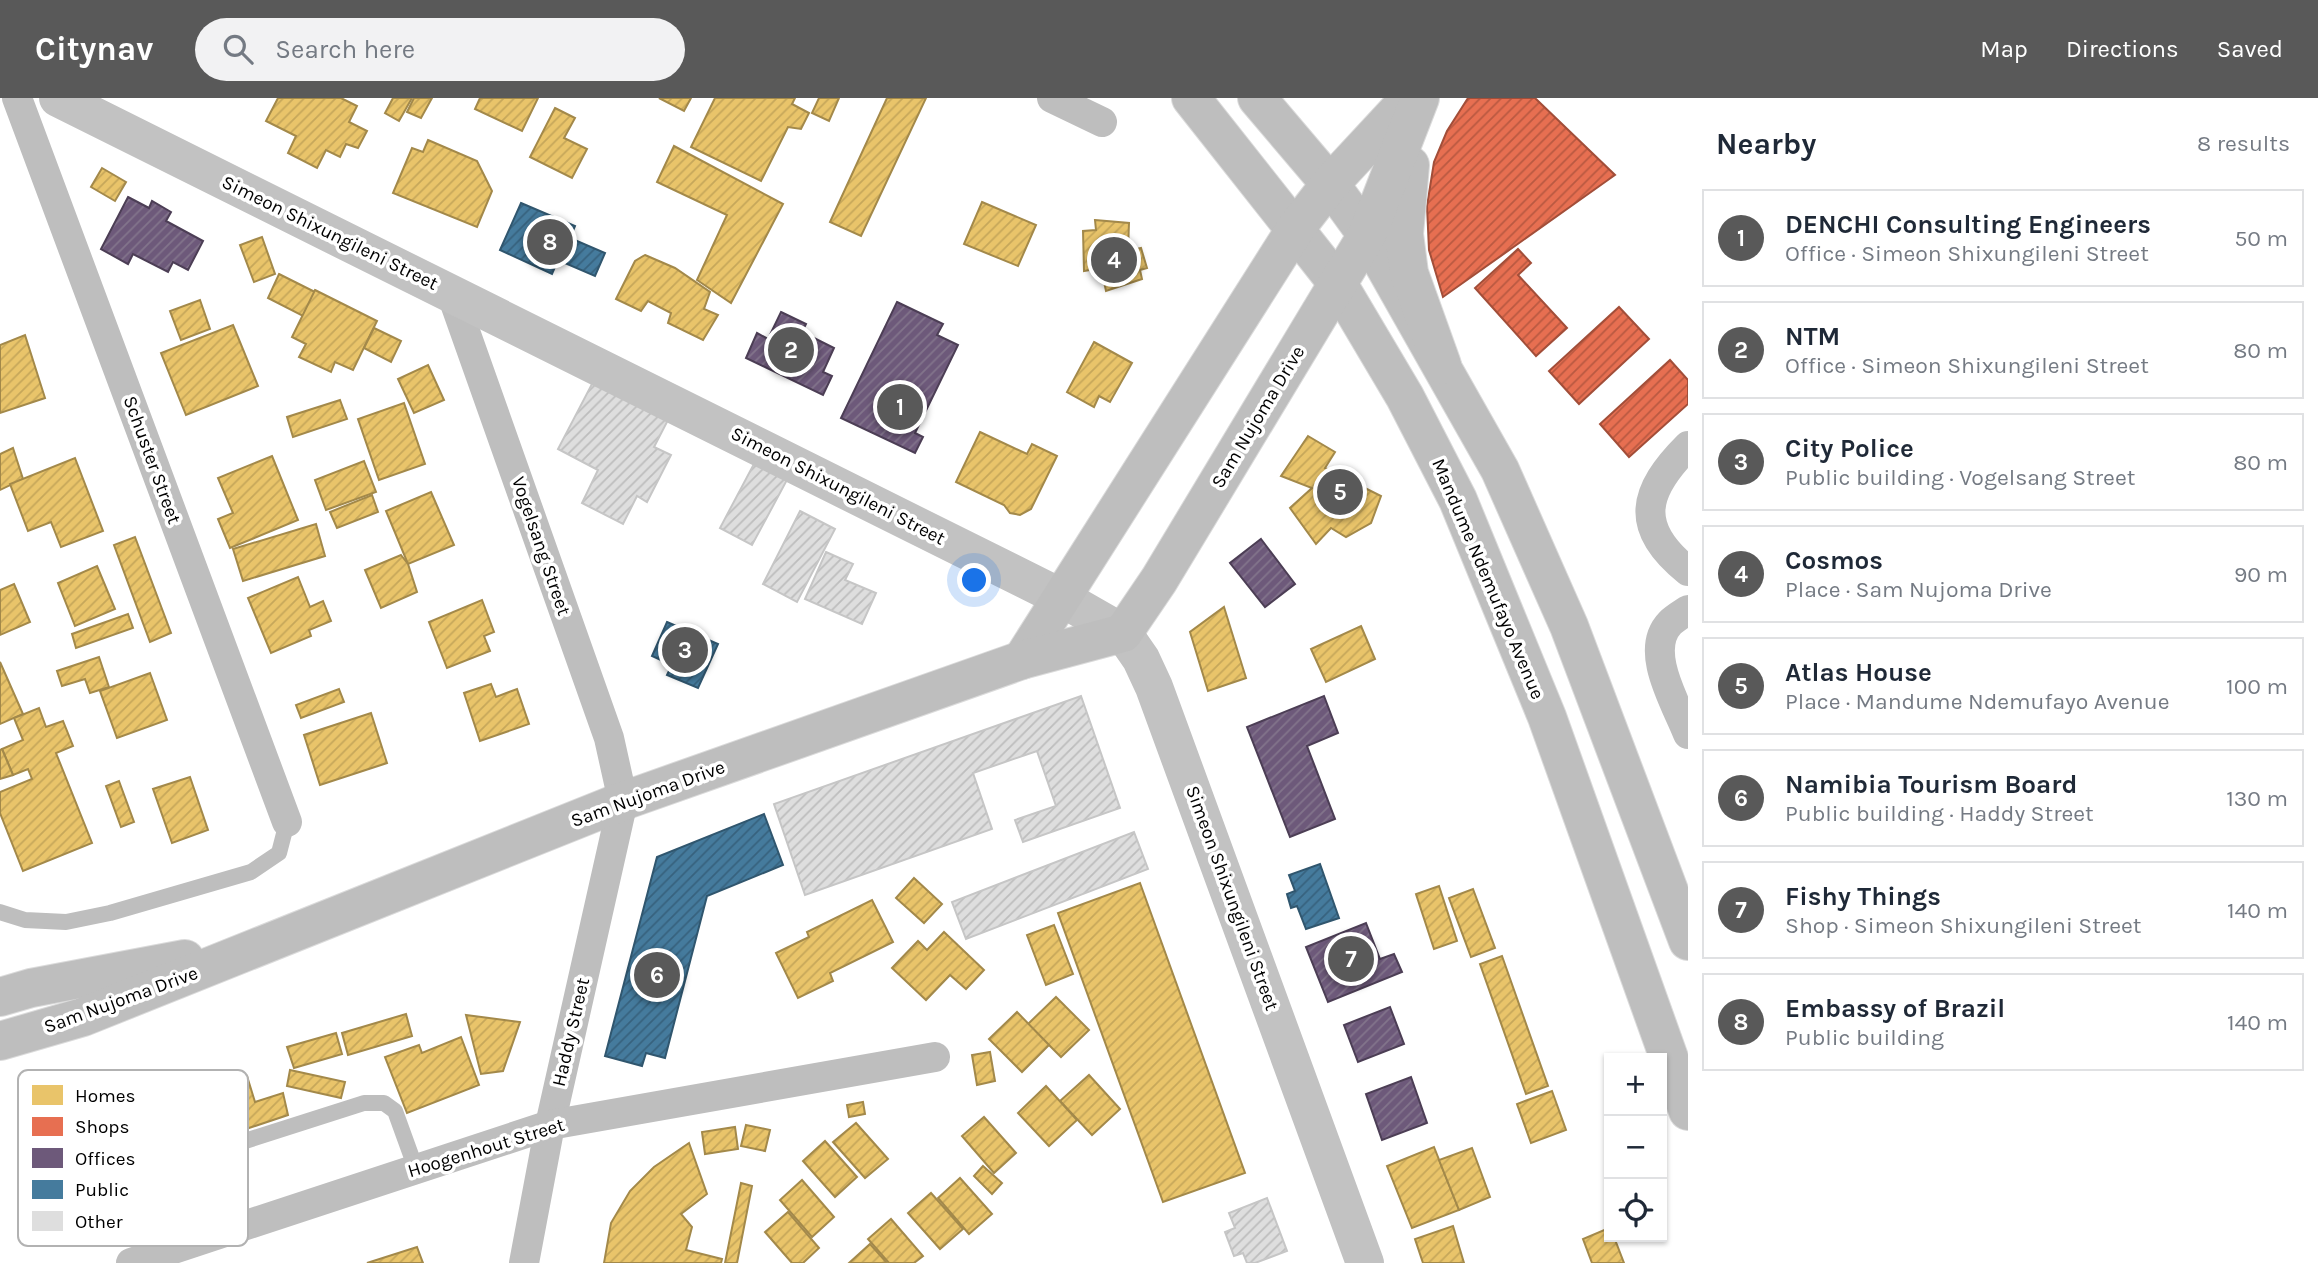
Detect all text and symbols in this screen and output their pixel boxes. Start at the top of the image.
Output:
search box [195,18,685,81]
text: Citynav [35,30,153,68]
icon: search [219,30,257,68]
text: Search here [275,34,415,65]
text: Map [1980,35,2028,63]
text: Directions [2066,35,2179,63]
text: Saved [2217,35,2283,63]
text: Nearby [1716,126,1816,162]
text: 8 results [2197,130,2290,157]
street label: Simeon Shixungileni Street [218,171,442,295]
text: DENCHI Consulting Engineers [1785,209,2151,240]
pin: 8 [527,216,573,268]
text: 1 [1737,225,1745,252]
text: 50 m [2234,225,2288,252]
pin: 4 [1091,234,1137,286]
text: Office · Simeon Shixungileni Street [1785,240,2149,267]
text: NTM [1785,321,1840,352]
pin: 2 [768,324,814,376]
text: 2 [1734,337,1748,364]
text: 80 m [2233,337,2288,364]
street label: Sam Nujoma Drive [1207,342,1309,492]
text: Office · Simeon Shixungileni Street [1785,352,2149,379]
pin: 1 [877,381,923,433]
street label: Schuster Street [119,393,185,527]
street label: Simeon Shixungileni Street [727,422,949,550]
text: City Police [1785,433,1914,464]
text: 3 [1734,449,1748,476]
text: 80 m [2233,449,2288,476]
street label: Mandume Ndemufayo Avenue [1427,455,1549,703]
text: Public building · Vogelsang Street [1785,464,2135,491]
pin: 5 [1317,466,1363,518]
street label: Vogelsang Street [507,474,575,618]
text: Cosmos [1785,545,1883,576]
text: 4 [1734,561,1748,588]
text: 90 m [2234,561,2288,588]
your location [957,563,991,597]
text: Place · Sam Nujoma Drive [1785,576,2052,603]
pin: 3 [662,624,708,676]
text: Atlas House [1785,657,1932,688]
text: 5 [1734,673,1748,700]
text: 100 m [2226,673,2288,700]
text: Place · Mandume Ndemufayo Avenue [1785,688,2170,715]
street label: Sam Nujoma Drive [568,756,728,832]
text: Namibia Tourism Board [1785,769,2077,800]
street label: Simeon Shixungileni Street [1181,783,1283,1013]
text: 6 [1734,785,1748,812]
text: 130 m [2226,785,2288,812]
text: Public building · Haddy Street [1785,800,2094,827]
text: Fishy Things [1785,881,1941,912]
text: 7 [1735,897,1747,924]
text: 140 m [2227,897,2288,924]
text: Shop · Simeon Shixungileni Street [1785,912,2141,939]
pin: 7 [1328,933,1374,985]
pin: 6 [634,949,680,1001]
street label: Sam Nujoma Drive [41,962,201,1038]
street label: Haddy Street [548,975,594,1089]
text: Embassy of Brazil [1785,993,2005,1024]
text: 8 [1734,1009,1748,1036]
text: 140 m [2227,1009,2288,1036]
text: Public building [1785,1024,1944,1051]
map controls [1604,1053,1667,1242]
button: + [1604,1053,1667,1116]
legend [18,1070,248,1246]
text: Homes [75,1085,136,1107]
street label: Hoogenhout Street [405,1114,567,1182]
text: Shops [75,1116,129,1138]
button: − [1604,1116,1667,1179]
text: Offices [75,1148,136,1170]
text: Public [75,1179,129,1201]
button: locate [1604,1179,1667,1242]
text: Other [75,1211,123,1233]

